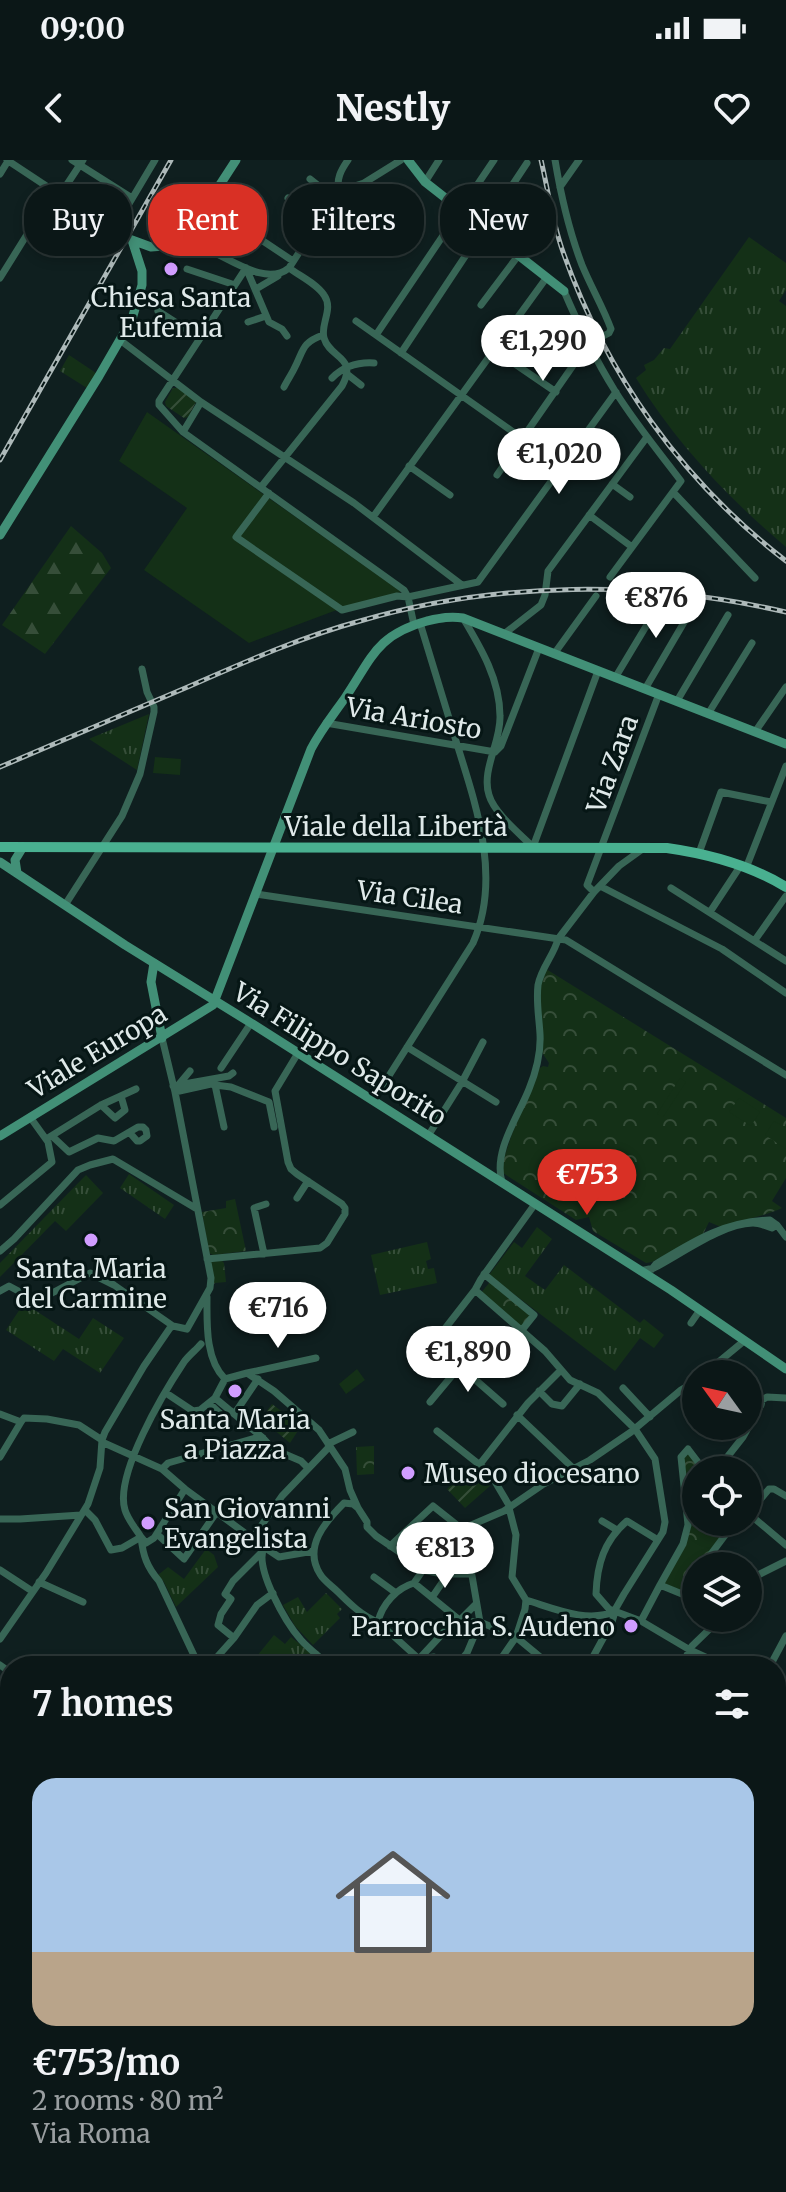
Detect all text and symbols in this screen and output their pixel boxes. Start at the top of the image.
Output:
text: 09:00 [40,9,125,47]
icon: back [32,86,76,130]
text: Nestly [336,86,450,131]
icon: heart [710,86,754,130]
chip: Buy [24,184,132,256]
chip: Rent [148,184,267,256]
chip: Filters [283,184,424,256]
chip: New [440,184,556,256]
marker: Chiesa Santa Eufemia [162,260,180,278]
place label: Chiesa Santa Eufemia [91,281,251,344]
pin: €1,290 [478,315,608,383]
text: €1,290 [499,324,587,357]
pin: €1,020 [494,428,624,496]
text: €1,020 [516,437,602,470]
pin: €876 [609,572,703,640]
text: €876 [624,581,688,614]
street label: Via Ariosto [343,690,484,746]
street label: Via Zara [579,710,645,819]
street label: Viale della Libertà [284,810,508,843]
street label: Via Cilea [354,873,465,921]
street label: Via Filippo Saporito [226,974,453,1133]
street label: Viale Europa [21,997,173,1106]
pin: €753 [540,1149,634,1217]
text: €753 [555,1158,619,1191]
marker: Santa Maria del Carmine [82,1231,100,1249]
place label: Santa Maria del Carmine [15,1252,167,1315]
pin: €716 [231,1282,325,1350]
text: €716 [247,1291,309,1324]
pin: €1,890 [403,1326,533,1394]
text: €1,890 [424,1335,512,1368]
north arrow [682,1360,762,1440]
map controls [682,1360,762,1632]
marker: Santa Maria a Piazza [226,1382,244,1400]
place label: Santa Maria a Piazza [160,1403,310,1466]
button: locate [682,1456,762,1536]
place label: Museo diocesano [424,1457,640,1490]
marker: Museo diocesano [399,1464,417,1482]
place label: San Giovanni Evangelista [164,1492,331,1555]
marker: San Giovanni Evangelista [139,1514,157,1532]
pin: €813 [398,1522,492,1590]
text: €813 [415,1531,475,1564]
button: layers [682,1552,762,1632]
place label: Parrocchia S. Audeno [351,1610,615,1643]
marker: Parrocchia S. Audeno [622,1617,640,1635]
icon: filters [710,1682,754,1726]
text: 7 homes [32,1683,174,1725]
icon: home [321,1830,465,1974]
text: €753/mo [32,2042,180,2084]
text: 2 rooms · 80 m² [32,2084,223,2117]
text: Via Roma [32,2117,150,2150]

